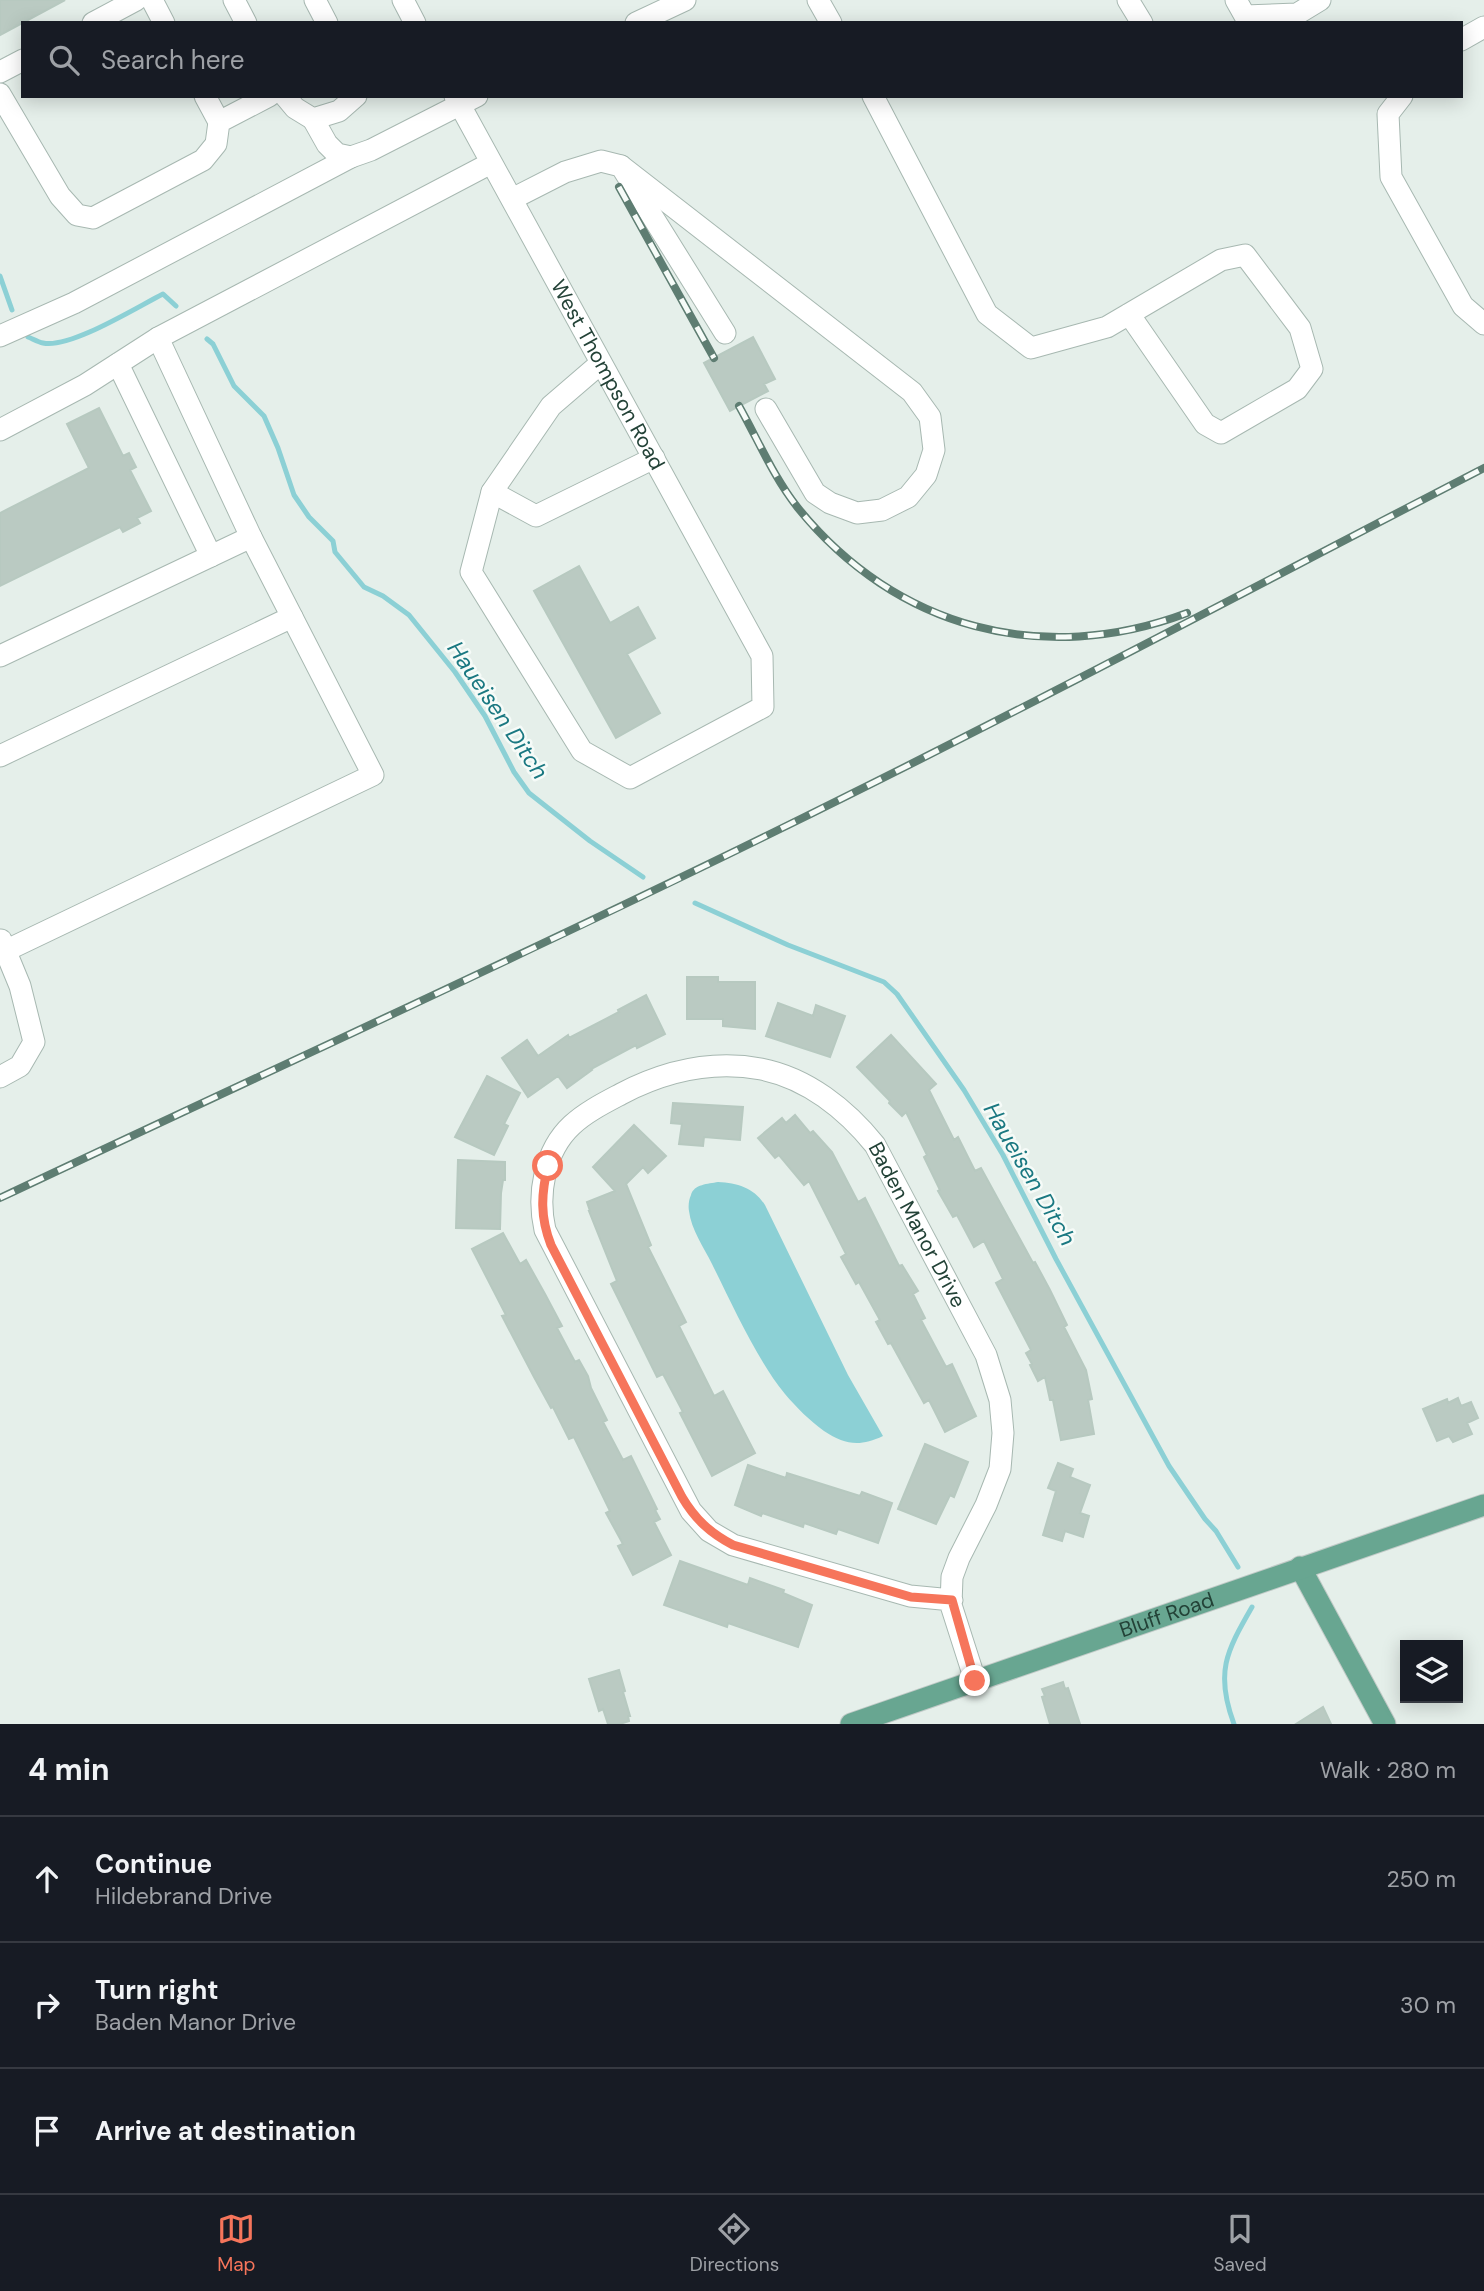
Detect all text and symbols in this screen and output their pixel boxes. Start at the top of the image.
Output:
search box [21,21,1463,98]
icon: search [45,41,83,79]
text: Search here [101,43,244,77]
street label: West Thompson Road [544,275,671,475]
water label: Haueisen Ditch [441,635,555,785]
water label: Haueisen Ditch [977,1097,1083,1251]
street label: Baden Manor Drive [862,1137,972,1313]
route start [532,1150,563,1181]
street label: Bluff Road [1116,1586,1218,1644]
map controls [1400,1640,1463,1703]
button: layers [1400,1640,1463,1703]
route end [959,1665,990,1696]
text: 4 min [28,1750,110,1789]
text: Walk · 280 m [1320,1755,1456,1785]
text: Continue [95,1847,212,1881]
icon: ahead [28,1860,66,1898]
text: 250 m [1386,1864,1456,1894]
text: Hildebrand Drive [95,1881,272,1911]
text: Turn right [95,1973,219,2007]
icon: right [28,1986,66,2024]
text: 30 m [1400,1990,1456,2020]
text: Baden Manor Drive [95,2007,296,2037]
icon: arrive [28,2112,66,2150]
text: Arrive at destination [95,2114,356,2148]
tab: Map [217,2210,255,2277]
tab: Directions [690,2210,779,2277]
tab: Saved [1214,2210,1267,2277]

